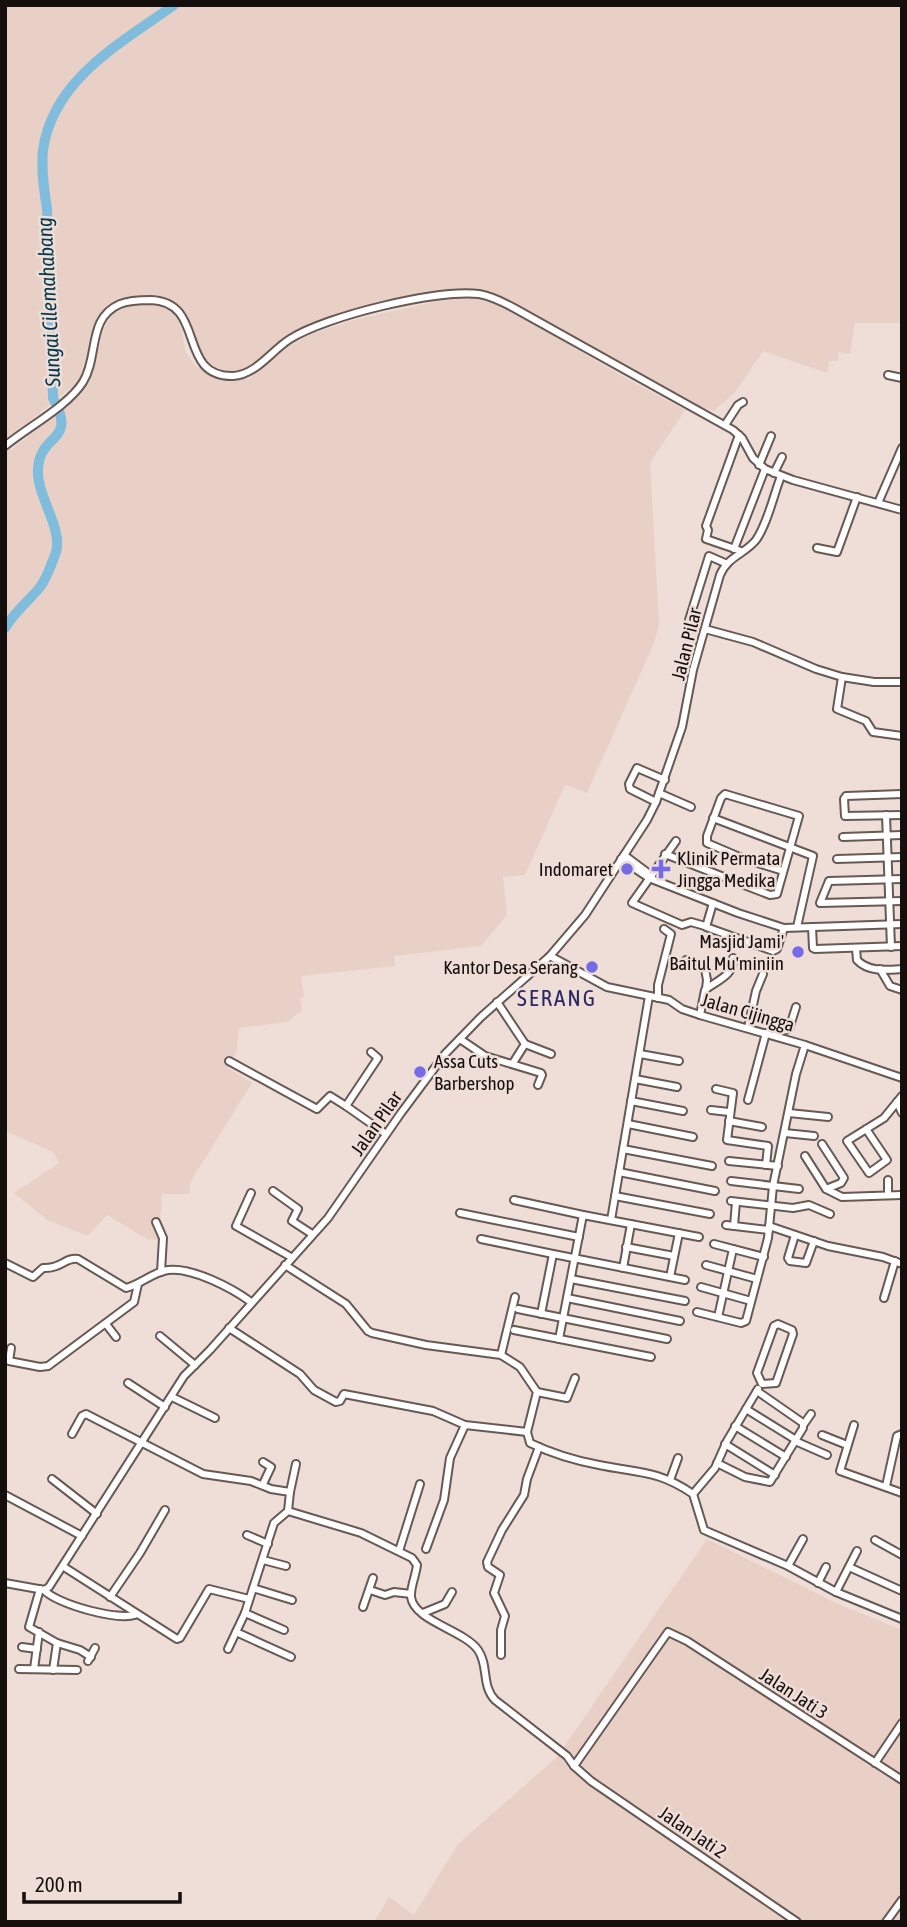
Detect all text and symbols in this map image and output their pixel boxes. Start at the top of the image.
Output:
water label: Sungai Cilemahabang [32,217,64,388]
street label: Jalan Pilar [666,605,706,682]
place label: Klinik Permata Jingga Medika [677,847,780,891]
place label: Indomaret [539,858,613,880]
marker: Klinik Permata Jingga Medika [651,859,671,879]
marker: Indomaret [619,861,635,877]
place label: Masjid Jami' Baitul Mu'miniin [669,930,784,974]
marker: Masjid Jami' Baitul Mu'miniin [790,944,806,960]
place label: Kantor Desa Serang [443,956,579,978]
marker: Kantor Desa Serang [584,959,600,975]
district label: SERANG [517,985,597,1011]
street label: Jalan Cijingga [699,988,797,1036]
place label: Assa Cuts Barbershop [434,1050,515,1094]
marker: Assa Cuts Barbershop [412,1064,428,1080]
street label: Jalan Pilar [346,1086,406,1159]
street label: Jalan Jati 3 [756,1663,832,1723]
street label: Jalan Jati 2 [655,1801,731,1863]
scale bar [24,1860,180,1904]
text: 200 m [35,1872,83,1896]

